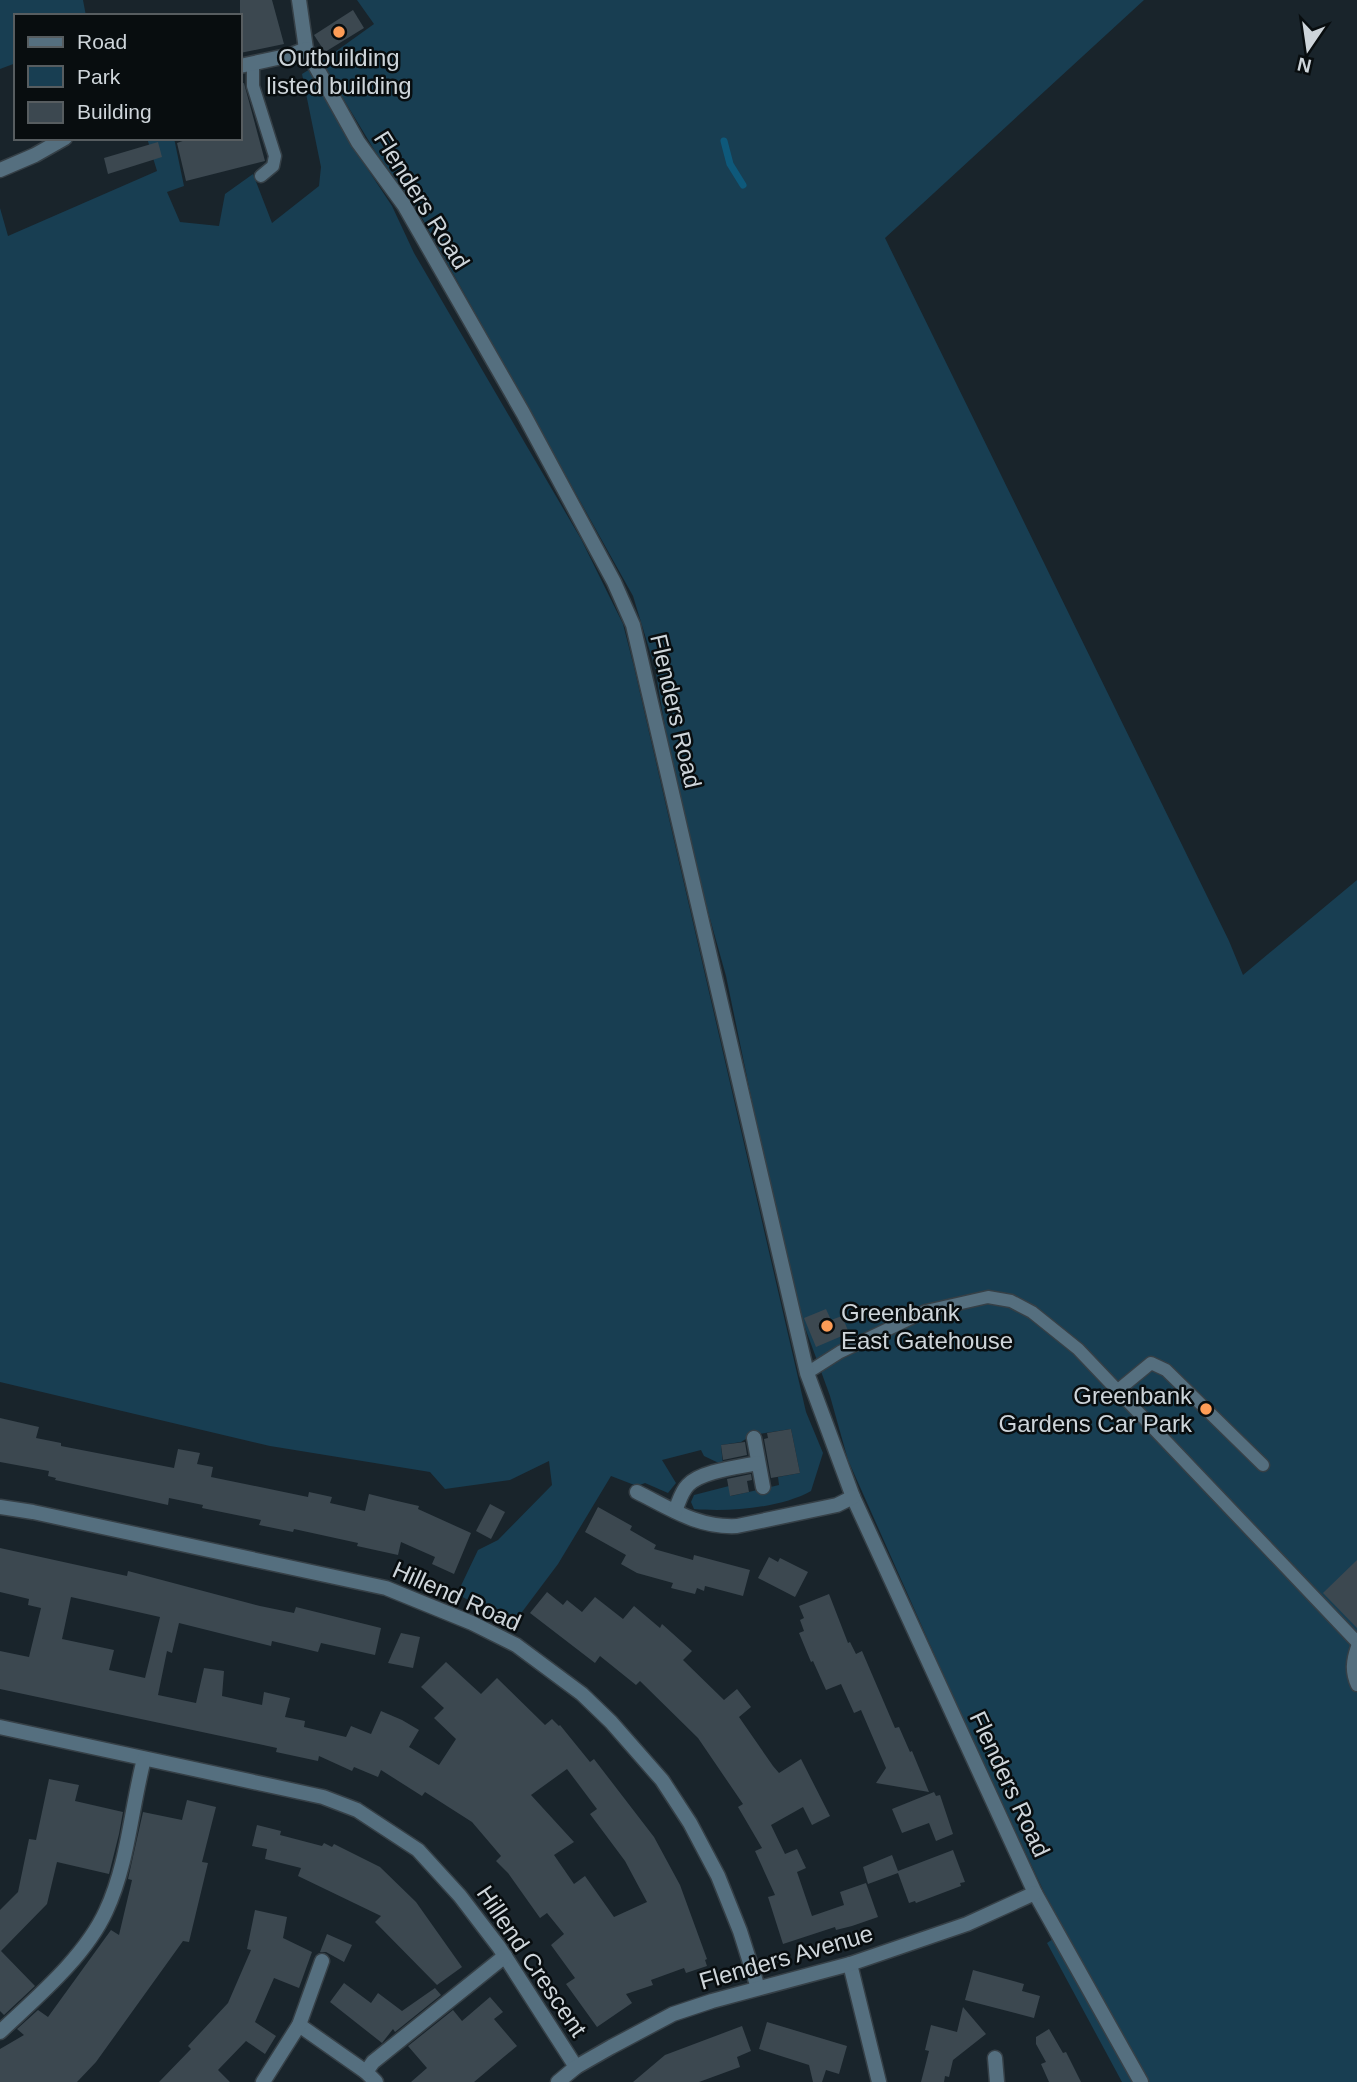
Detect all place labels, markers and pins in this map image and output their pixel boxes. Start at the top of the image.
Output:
marker: Outbuilding listed building [331,24,347,40]
place label: Outbuilding listed building [266,44,412,99]
place label: Greenbank East Gatehouse [841,1299,1013,1354]
marker: Greenbank East Gatehouse [819,1318,835,1334]
place label: Greenbank Gardens Car Park [999,1382,1193,1437]
marker: Greenbank Gardens Car Park [1198,1401,1214,1417]

